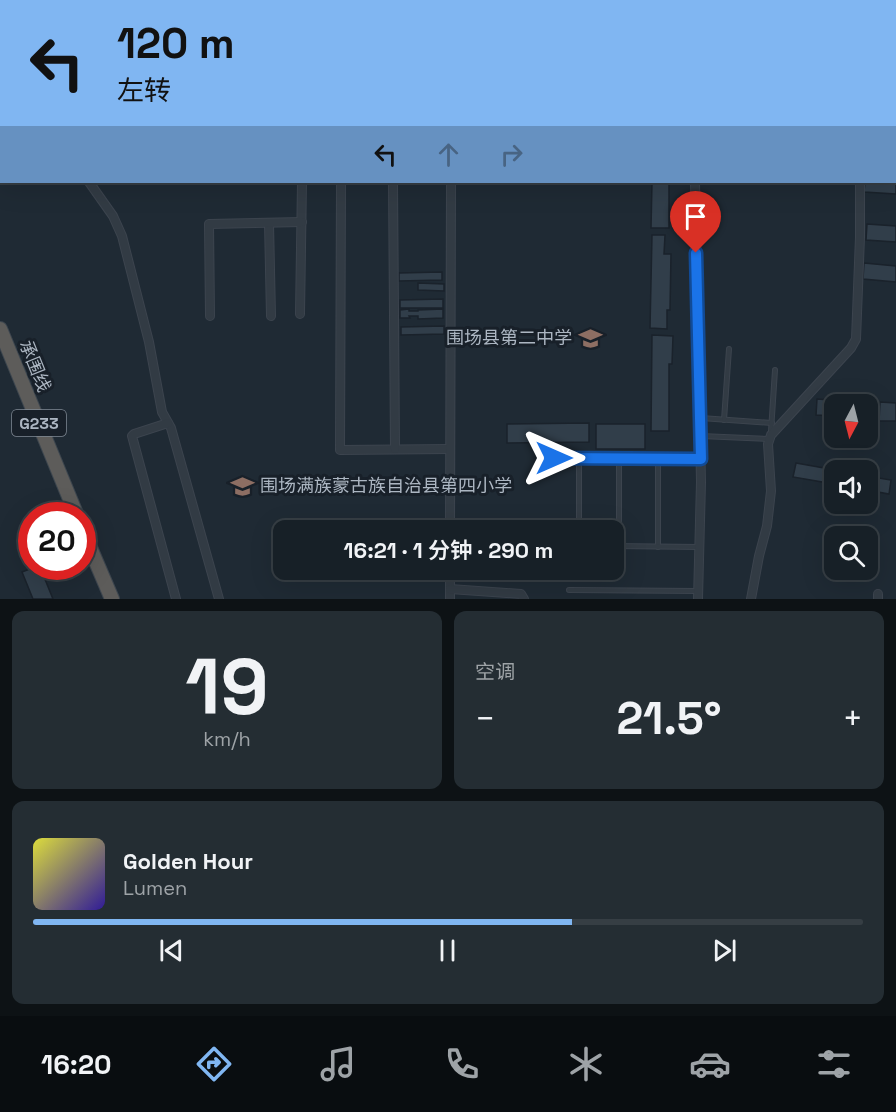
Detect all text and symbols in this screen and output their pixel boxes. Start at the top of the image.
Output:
text: 120 m [117,17,235,70]
icon: left [18,24,96,102]
text: 左转 [117,73,171,108]
icon: left [369,138,402,171]
icon: ahead [432,138,465,171]
icon: right [495,138,528,171]
pin [670,191,721,253]
icon: arrive [679,200,712,233]
school or university icon: 围场县第二中学 [577,325,603,351]
place label: 围场县第二中学 [446,326,572,349]
street label: 承围线 [15,336,56,395]
north arrow [824,394,878,448]
map controls [824,394,878,580]
road number: G233 [12,410,66,436]
position arrow [522,426,586,490]
button: sound [824,460,878,514]
school or university icon: 围场满族蒙古族自治县第四小学 [229,473,255,499]
place label: 围场满族蒙古族自治县第四小学 [260,474,512,497]
speed limit sign: 20 [18,502,96,580]
button: search [824,526,878,580]
text: 16:21 · 1 分钟 · 290 m [344,536,553,564]
text: 19 [185,637,269,737]
text: 空调 [475,659,515,685]
text: 21.5° [616,690,722,747]
text: − [475,698,495,740]
text: + [843,698,863,740]
text: km/h [203,726,251,752]
text: Golden Hour [123,847,253,875]
text: Lumen [123,875,187,901]
icon: previous [155,934,188,967]
icon: pause [431,934,464,967]
icon: next [708,934,741,967]
icon: directions [193,1043,235,1085]
icon: music [317,1043,359,1085]
icon: phone [441,1043,483,1085]
icon: climate [565,1043,607,1085]
icon: car [689,1043,731,1085]
icon: filters [813,1043,855,1085]
text: 16:20 [41,1047,111,1082]

